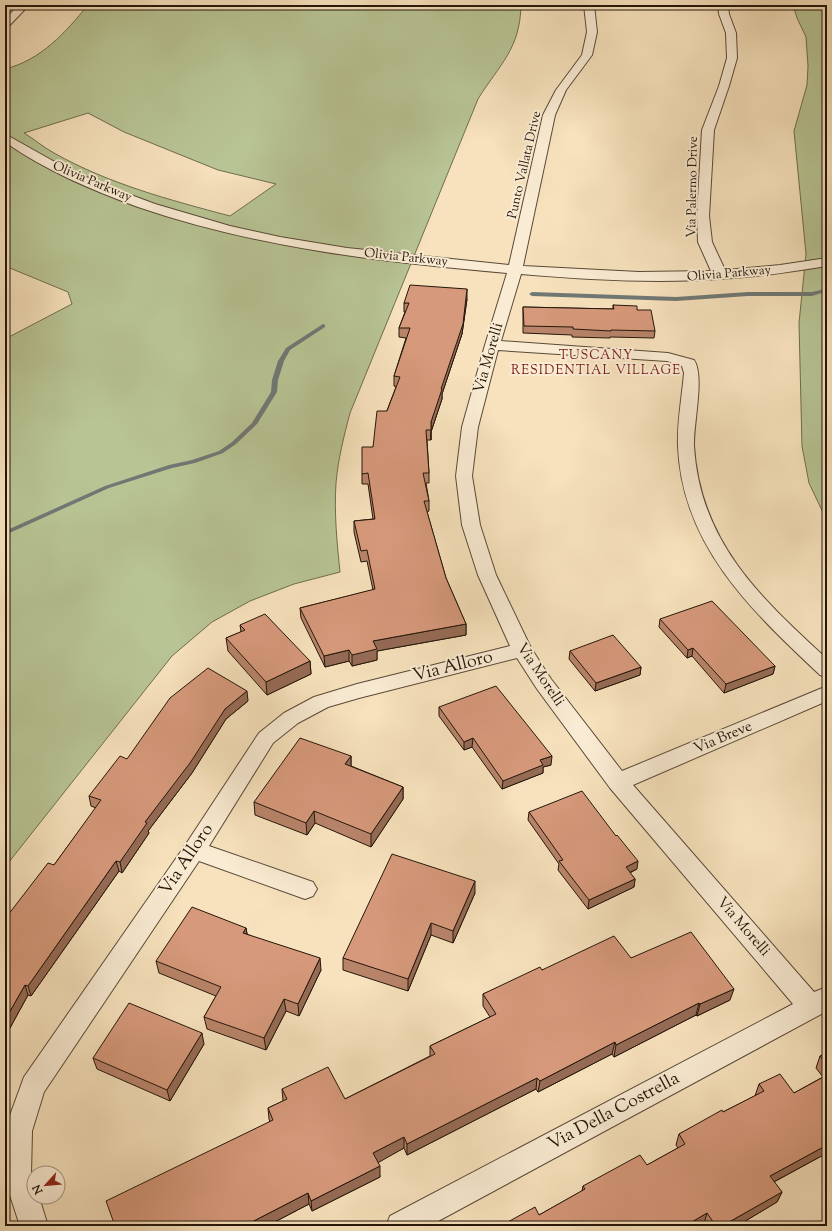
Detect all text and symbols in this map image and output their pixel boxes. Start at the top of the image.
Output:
street label: Punto Vallata Drive [504,109,546,221]
street label: Via Palermo Drive [683,136,703,238]
street label: Olivia Parkway [50,157,135,207]
street label: Olivia Parkway [363,245,449,271]
street label: Olivia Parkway [686,261,772,287]
street label: Via Morelli [469,320,509,396]
district label: TUSCANY RESIDENTIAL VILLAGE [511,347,681,380]
street label: Via Morelli [511,639,569,711]
street label: Via Alloro [410,644,496,689]
street label: Via Breve [690,716,756,760]
street label: Via Alloro [153,819,221,901]
street label: Via Morelli [711,893,775,961]
street label: Via Della Costrella [543,1066,685,1158]
north arrow [26,1165,66,1205]
text: N [29,1181,48,1198]

